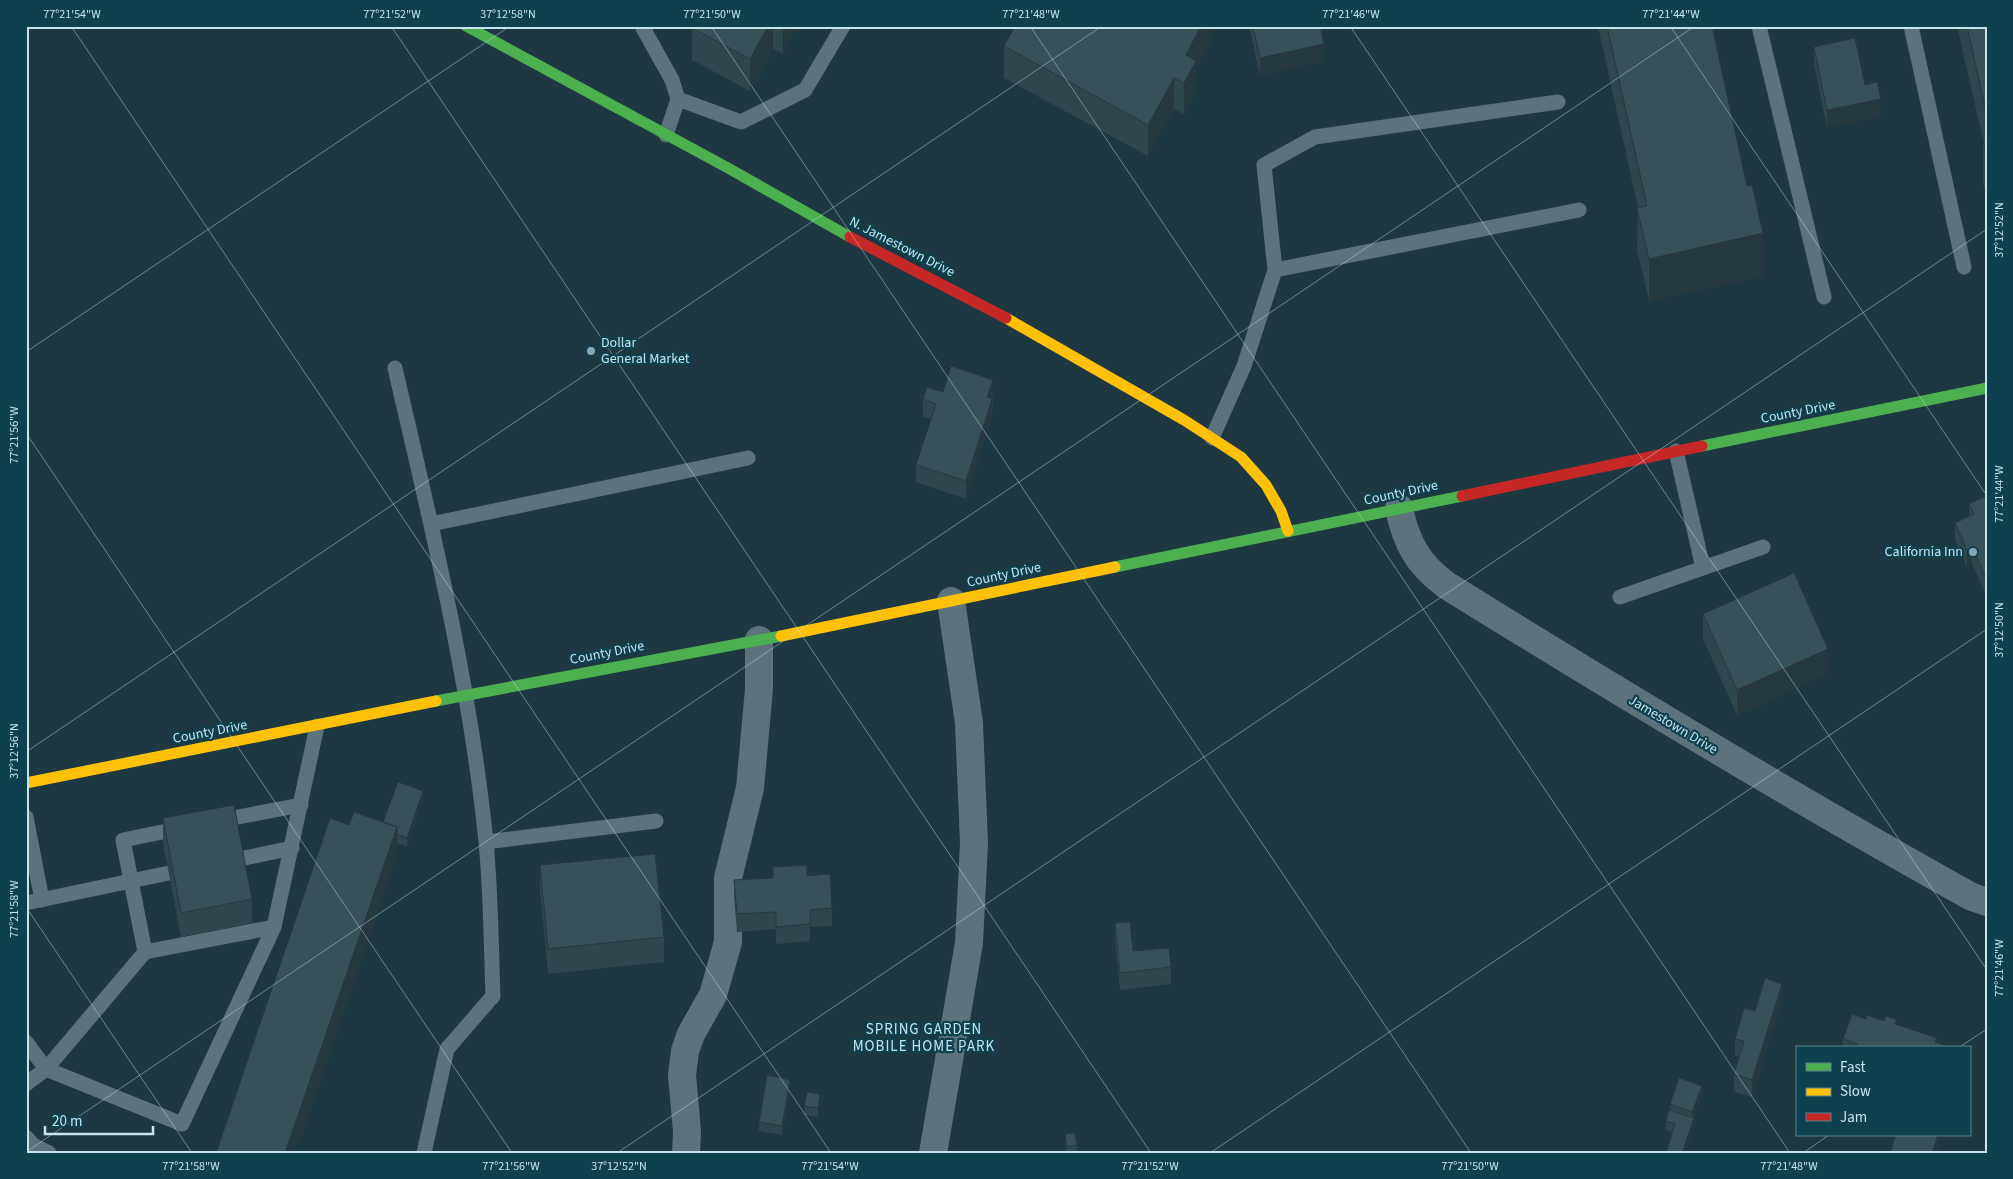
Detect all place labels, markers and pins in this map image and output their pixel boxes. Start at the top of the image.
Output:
place label: Dollar General Market [601,333,690,369]
marker: Dollar General Market [585,345,597,357]
place label: California Inn [1885,542,1963,562]
marker: California Inn [1967,546,1979,558]

